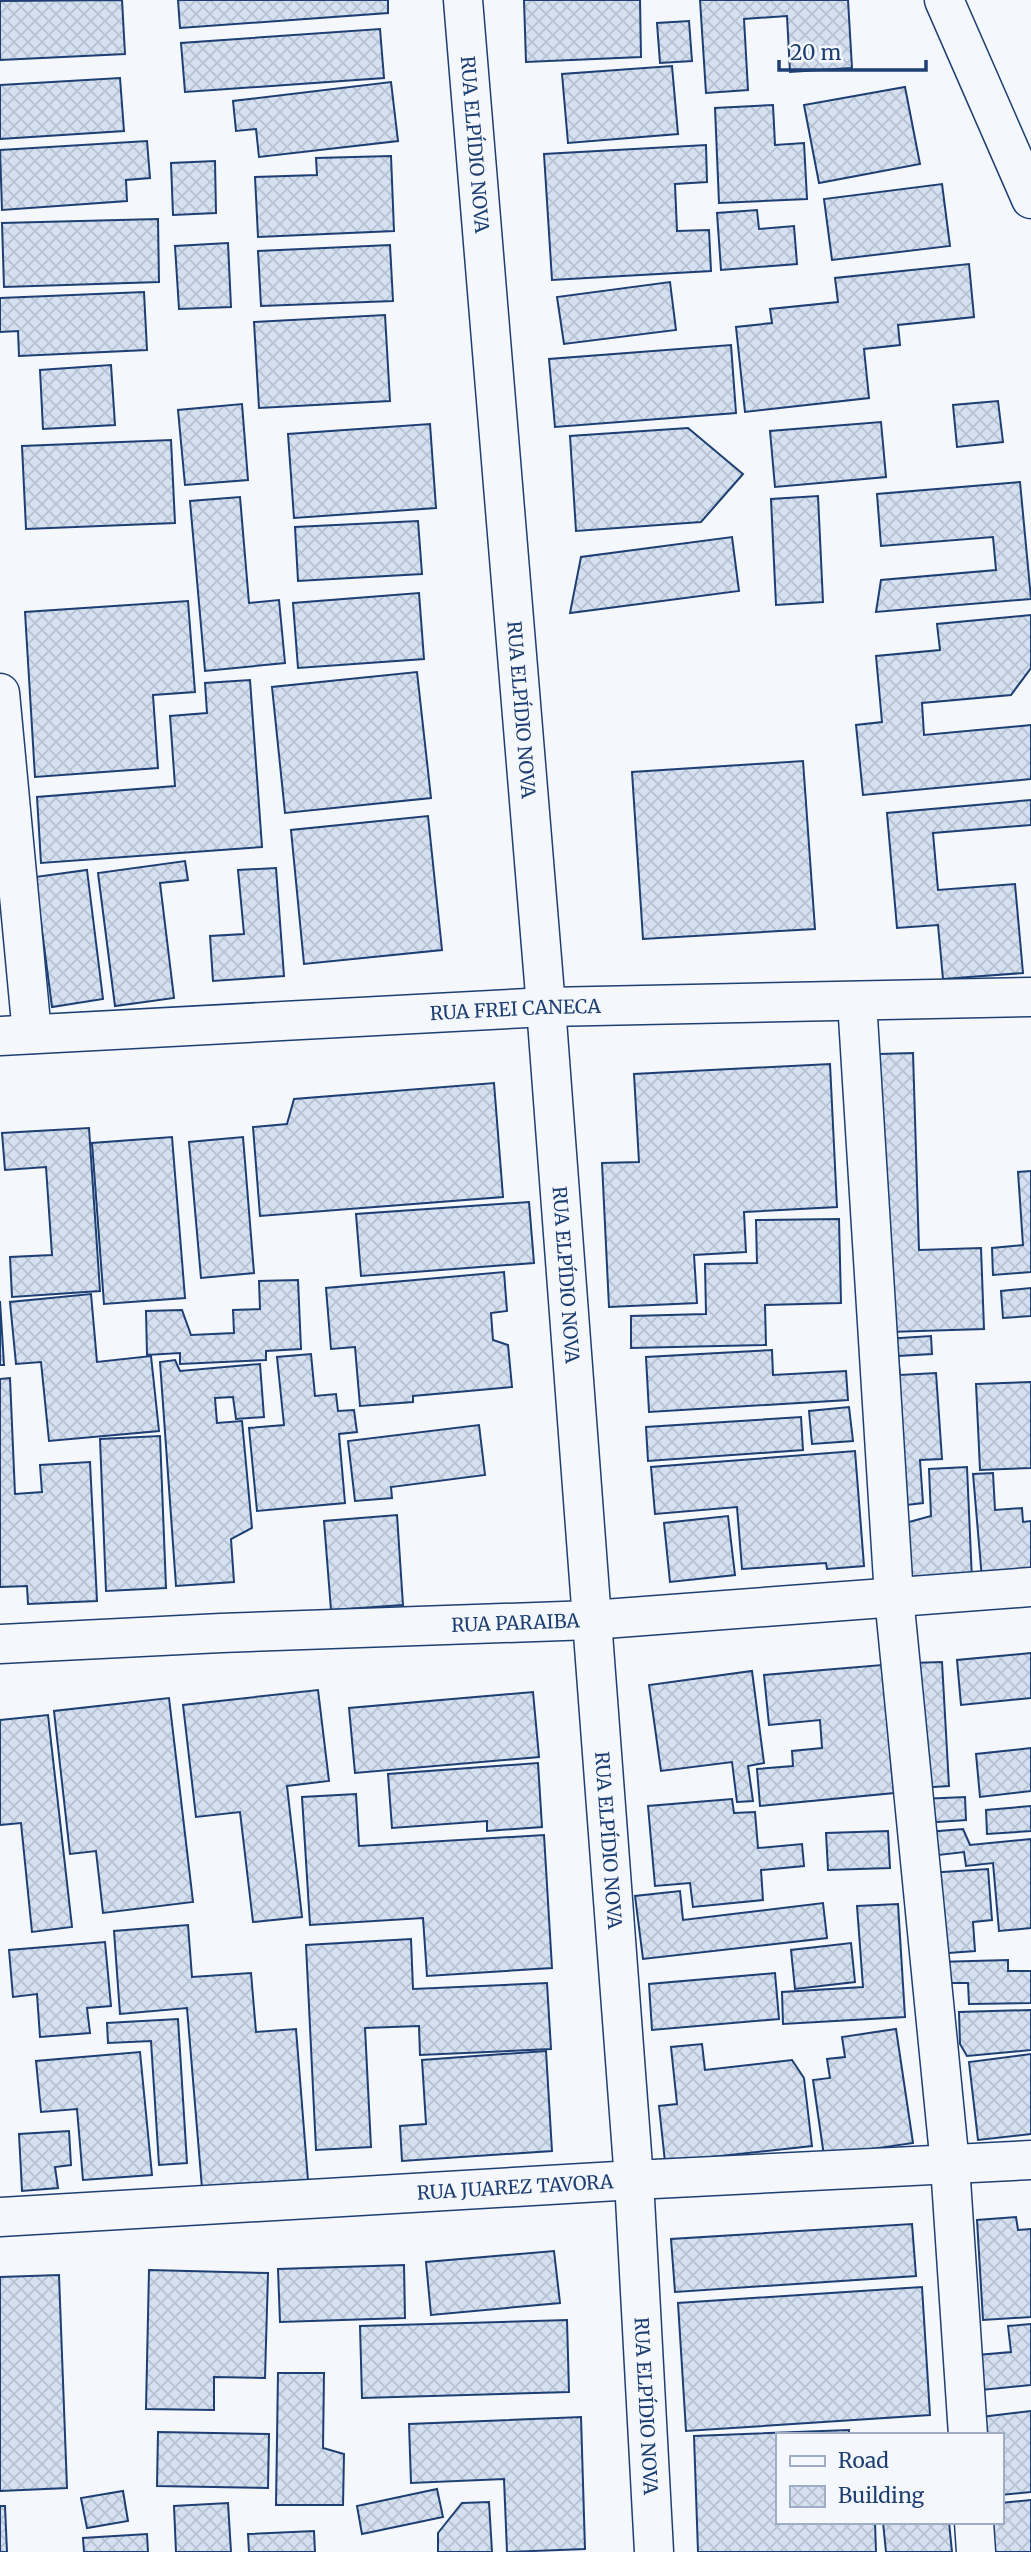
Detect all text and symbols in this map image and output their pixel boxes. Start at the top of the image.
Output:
scale bar [779,28,926,72]
text: 20 m [790,39,842,66]
street label: RUA ELPÍDIO NOVA [456,55,494,235]
street label: RUA ELPÍDIO NOVA [502,620,541,800]
street label: RUA FREI CANECA [429,994,602,1025]
street label: RUA ELPÍDIO NOVA [547,1185,585,1365]
street label: RUA PARAIBA [451,1608,581,1637]
street label: RUA ELPÍDIO NOVA [590,1751,627,1930]
street label: RUA JUAREZ TAVORA [416,2169,615,2205]
street label: RUA ELPÍDIO NOVA [629,2317,663,2496]
legend [776,2433,1003,2524]
text: Road [838,2447,889,2474]
text: Building [838,2482,925,2509]

